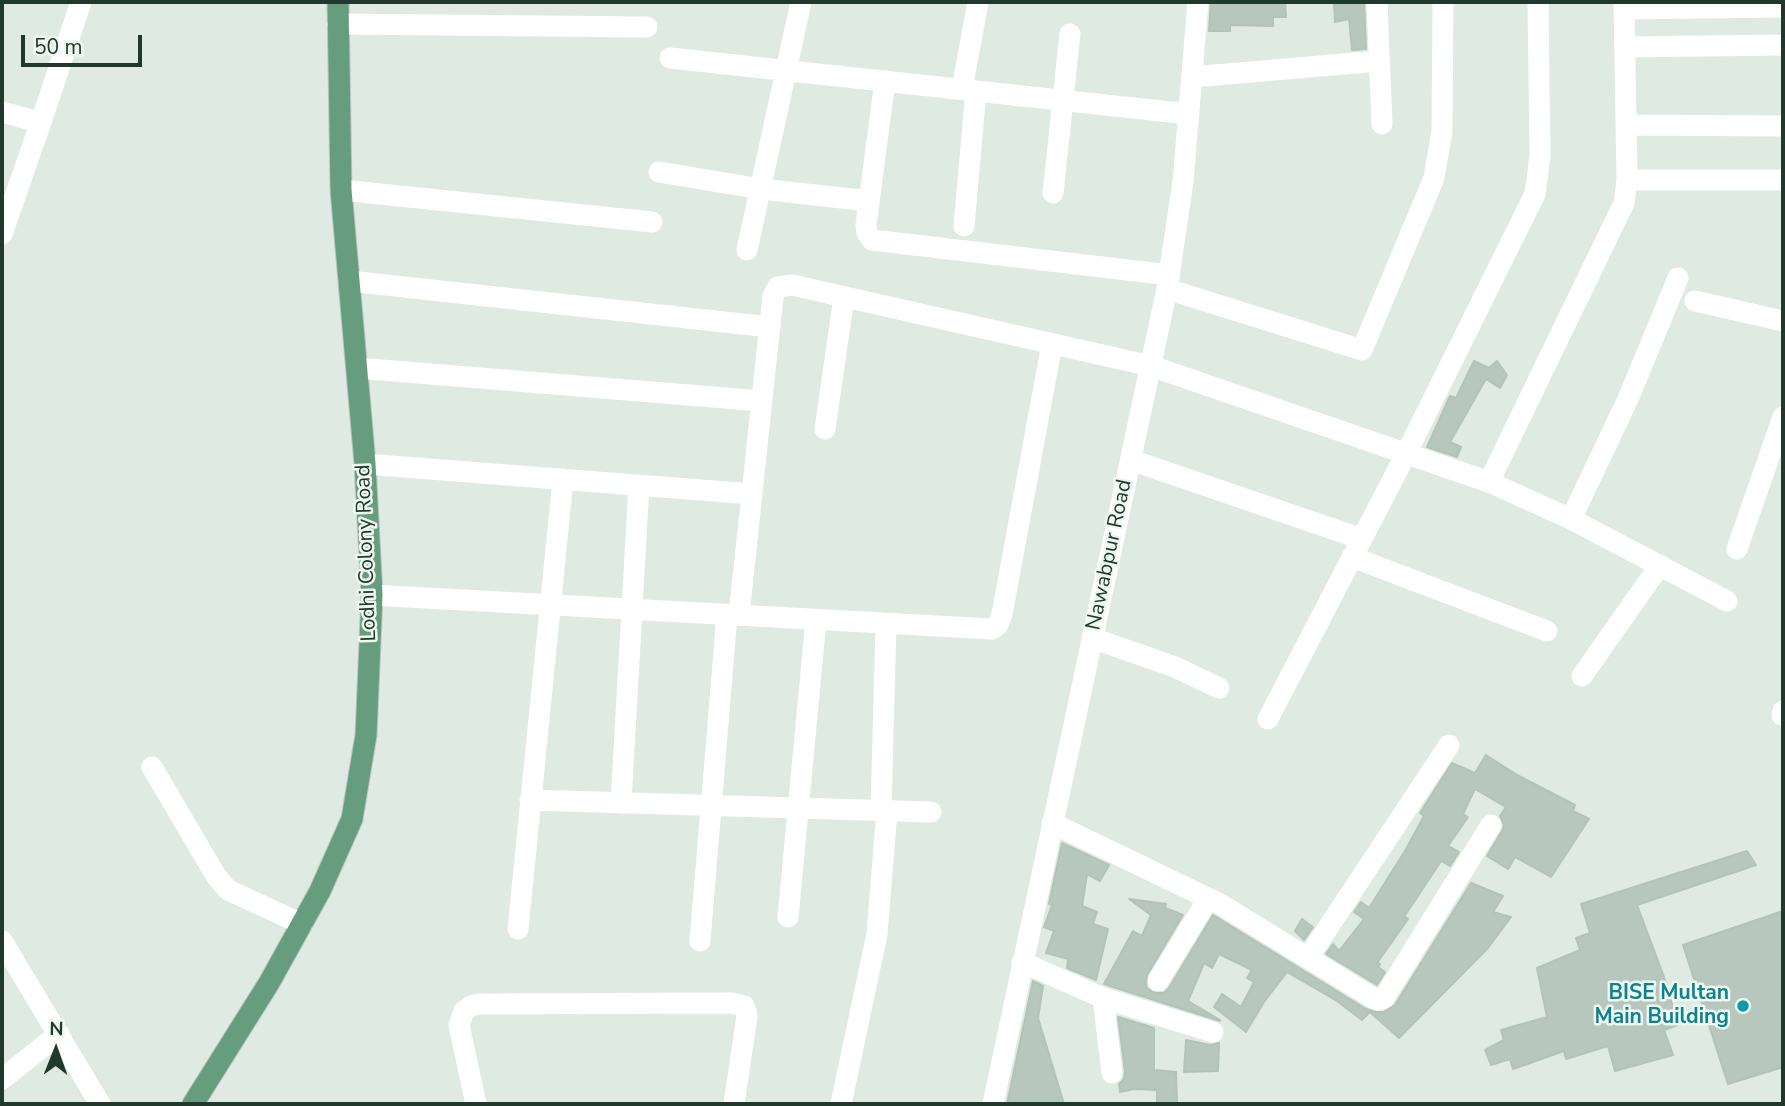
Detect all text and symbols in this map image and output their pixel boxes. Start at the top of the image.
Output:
scale bar [24,21,145,65]
text: 50 m [34,33,83,61]
street label: Lodhi Colony Road [351,464,383,642]
street label: Nawabpur Road [1082,477,1138,633]
place label: BISE Multan Main Building [1594,981,1729,1031]
marker: BISE Multan Main Building [1735,998,1751,1014]
north arrow [21,1015,91,1085]
text: N [49,1016,64,1042]

